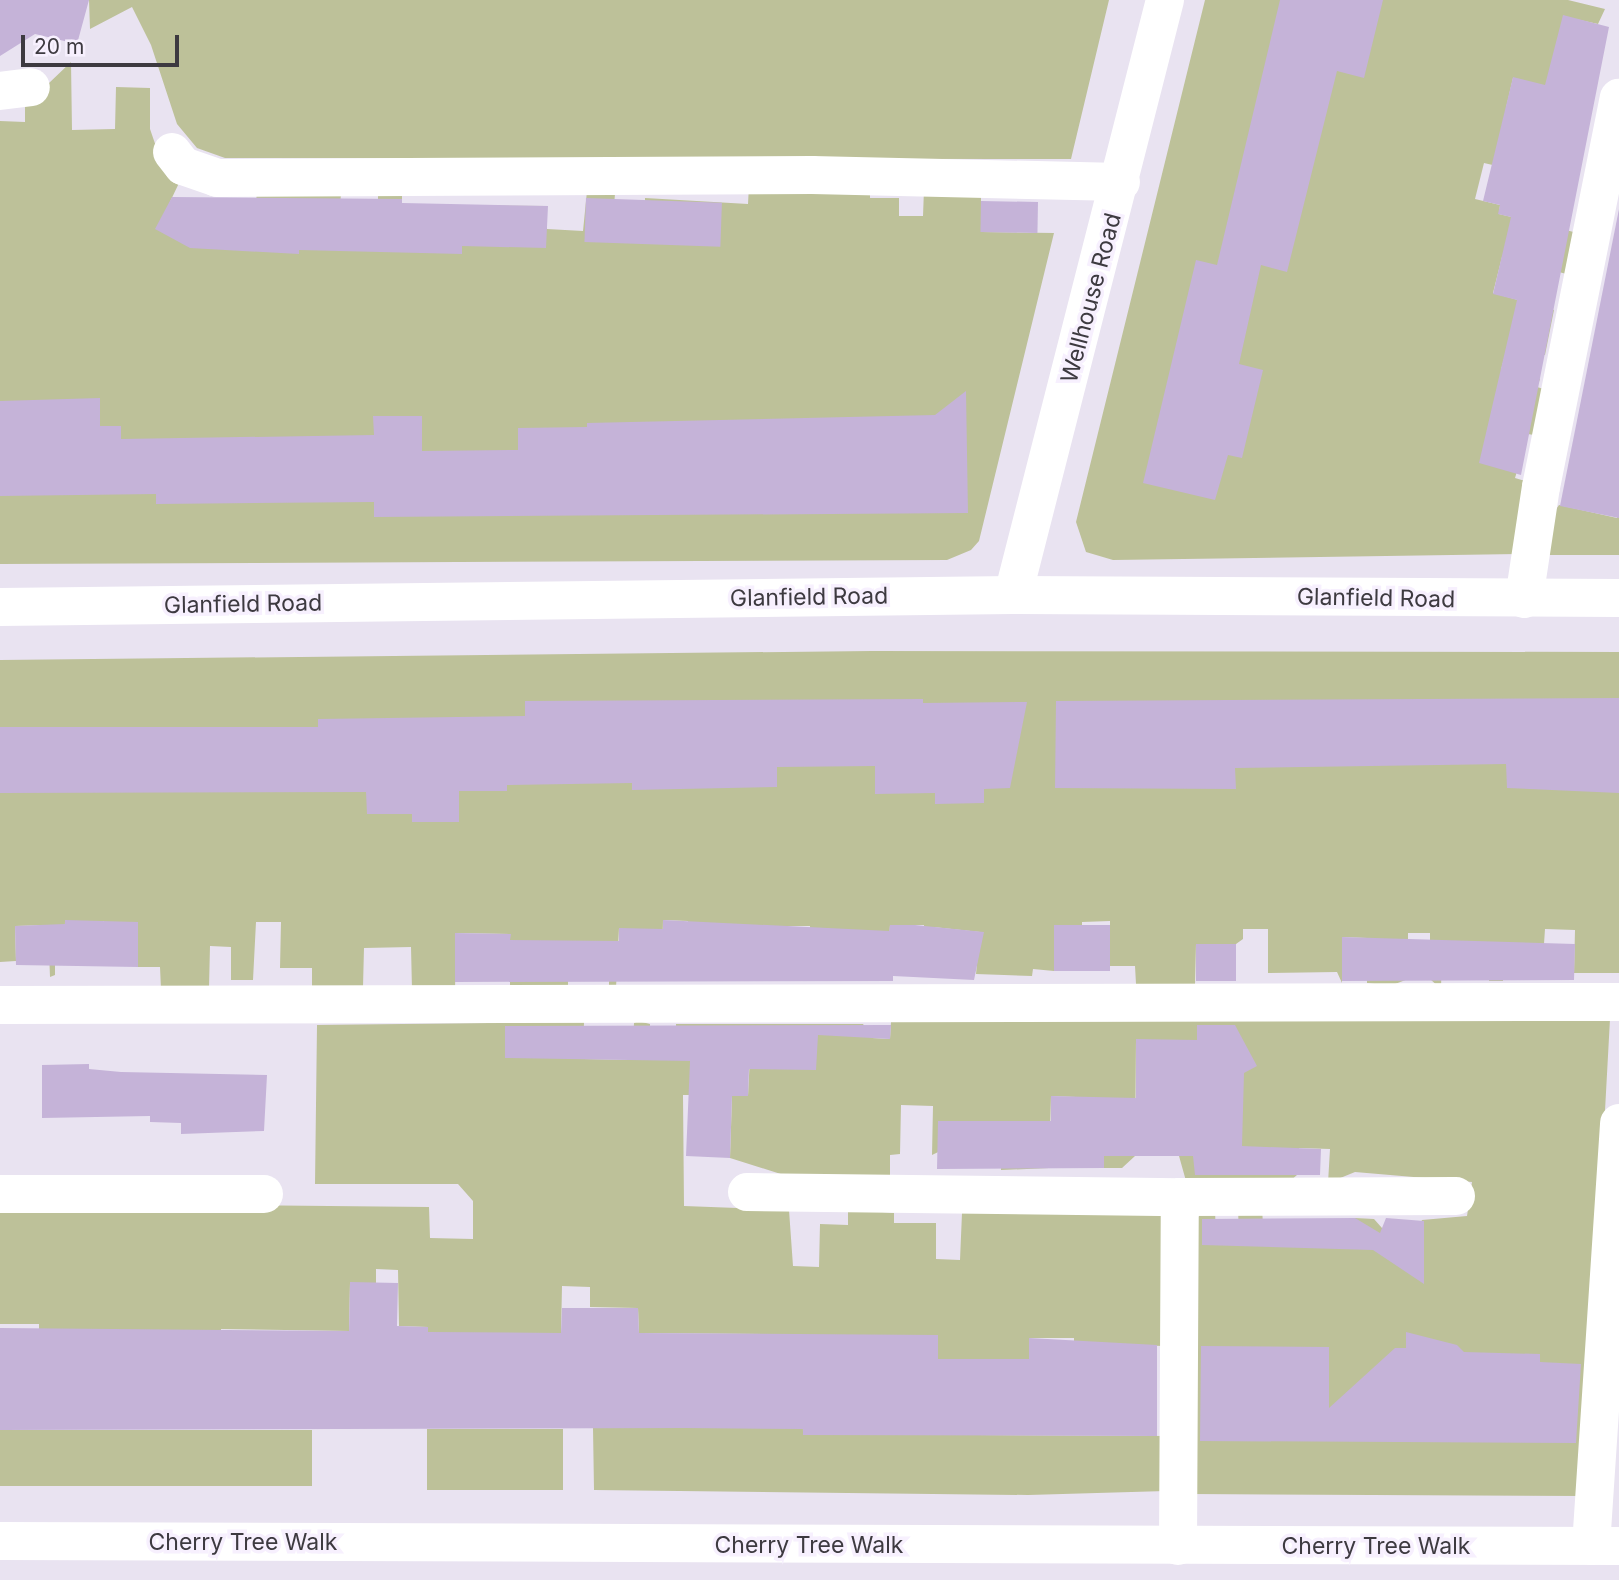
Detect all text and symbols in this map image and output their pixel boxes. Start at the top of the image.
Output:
scale bar [24,21,182,65]
text: 20 m [34,34,84,59]
street label: Wellhouse Road [1055,210,1127,386]
street label: Glanfield Road [730,582,888,612]
street label: Glanfield Road [1297,583,1455,613]
street label: Glanfield Road [164,589,322,619]
street label: Cherry Tree Walk [149,1528,337,1556]
street label: Cherry Tree Walk [715,1531,903,1559]
street label: Cherry Tree Walk [1282,1532,1470,1560]

